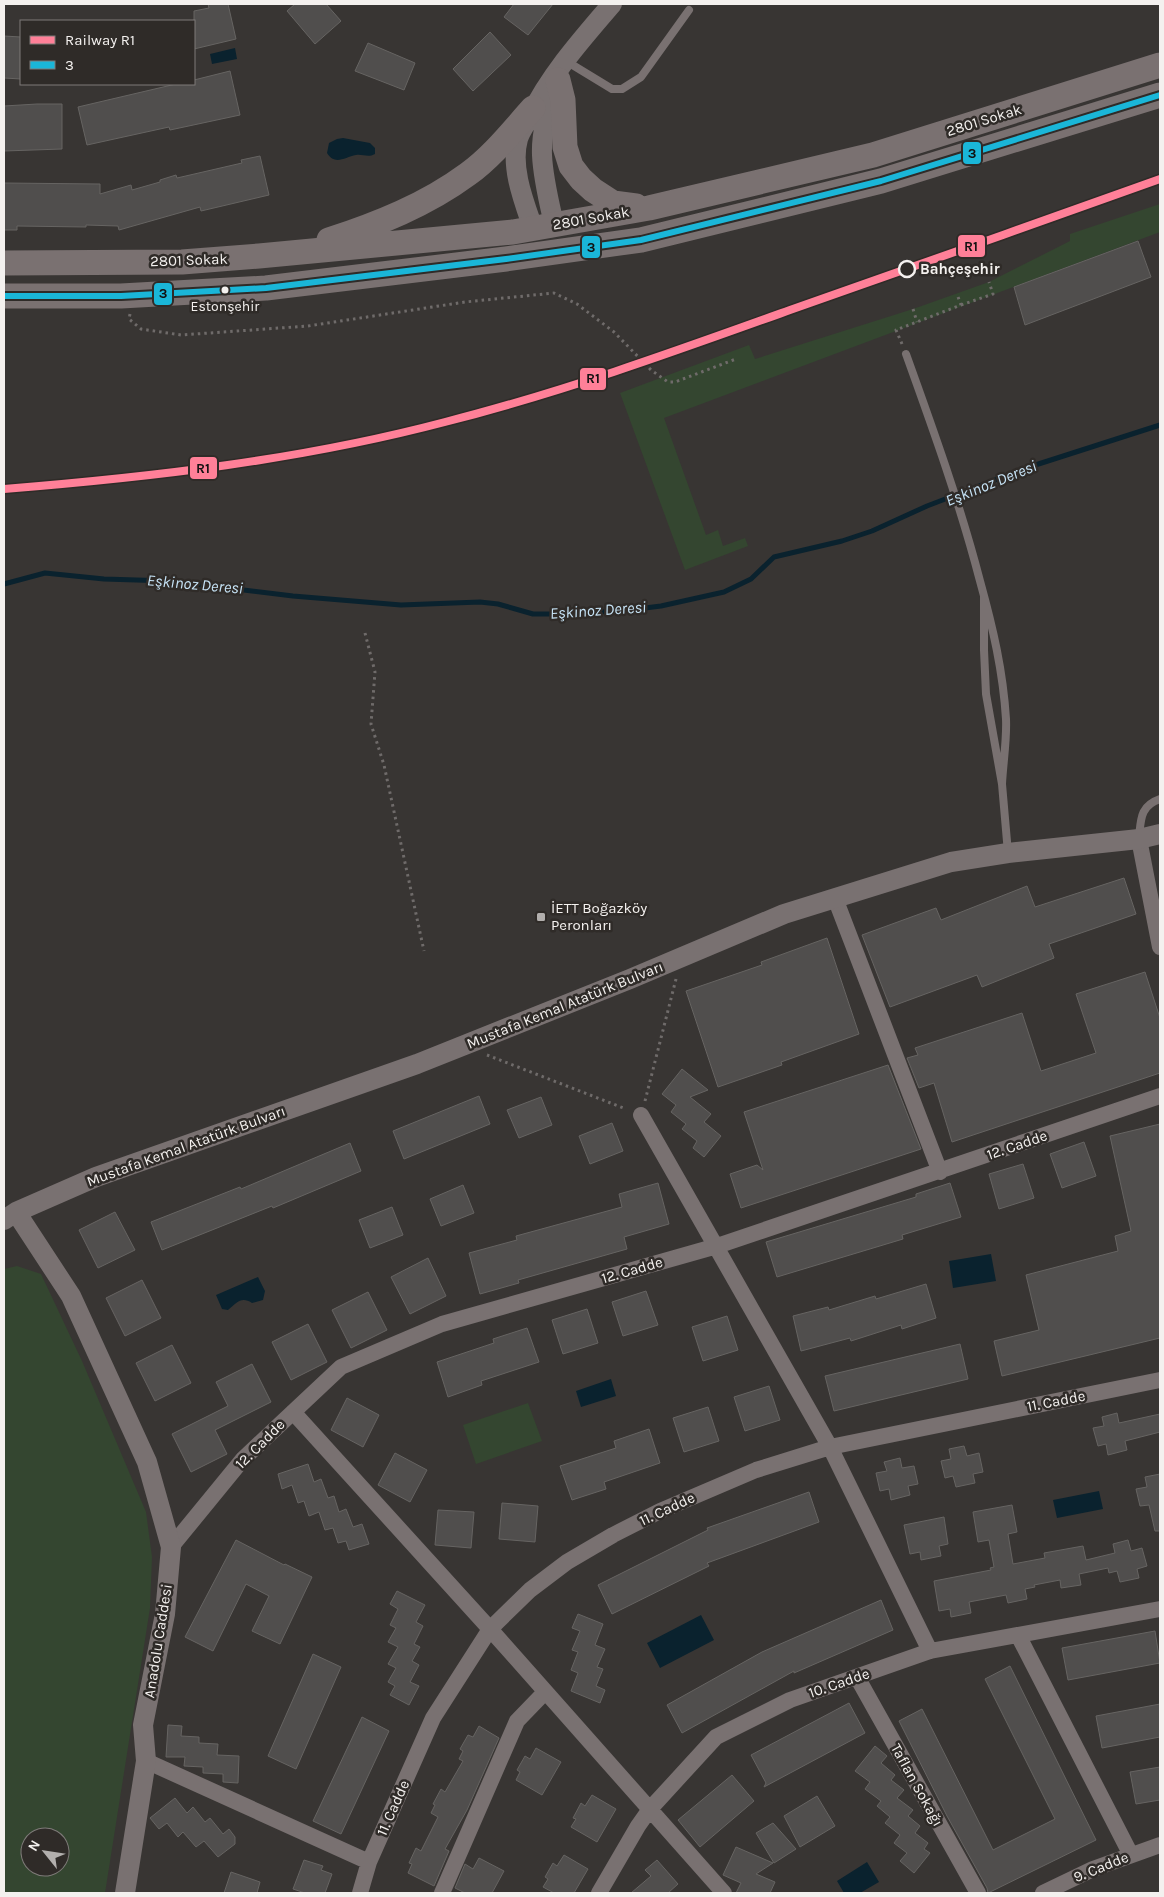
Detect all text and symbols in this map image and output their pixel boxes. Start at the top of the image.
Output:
legend [20,20,195,85]
text: Railway R1 [65,31,135,49]
text: 3 [65,56,74,74]
street label: 2801 Sokak [944,100,1024,140]
line badge: 3 [962,141,982,165]
text: 3 [968,145,976,162]
street label: 2801 Sokak [551,202,631,234]
line badge: R1 [957,234,986,258]
line badge: 3 [581,235,601,259]
text: R1 [964,238,978,255]
text: 3 [587,239,595,256]
street label: 2801 Sokak [150,250,228,270]
marker: Bahçeşehir [898,260,916,278]
place label: Bahçeşehir [920,260,1000,278]
line badge: 3 [153,282,173,306]
text: 3 [159,285,167,302]
marker: Estonşehir [220,285,230,295]
place label: Estonşehir [191,298,260,315]
line badge: R1 [579,367,607,391]
text: R1 [586,370,600,387]
line badge: R1 [189,456,218,480]
water label: Eşkinoz Deresi [943,456,1039,510]
text: R1 [196,460,210,477]
water label: Eşkinoz Deresi [146,570,244,598]
water label: Eşkinoz Deresi [549,597,647,623]
place label: İETT Boğazköy Peronları [551,899,647,934]
marker: İETT Boğazköy Peronları [535,911,547,923]
street label: Mustafa Kemal Atatürk Bulvarı [464,957,666,1053]
street label: Mustafa Kemal Atatürk Bulvarı [84,1102,288,1190]
street label: 12. Cadde [984,1126,1050,1164]
street label: 12. Cadde [599,1253,665,1287]
street label: 11. Cadde [1025,1387,1087,1415]
street label: 12. Cadde [231,1415,289,1473]
street label: 11. Cadde [636,1488,698,1530]
street label: Anadolu Caddesi [140,1583,176,1699]
street label: 10. Cadde [806,1664,872,1702]
street label: Taflan Sokağı [887,1741,947,1829]
street label: 11. Cadde [373,1777,413,1839]
north arrow [20,1827,70,1877]
text: N [24,1837,44,1854]
street label: 9. Cadde [1071,1848,1131,1886]

